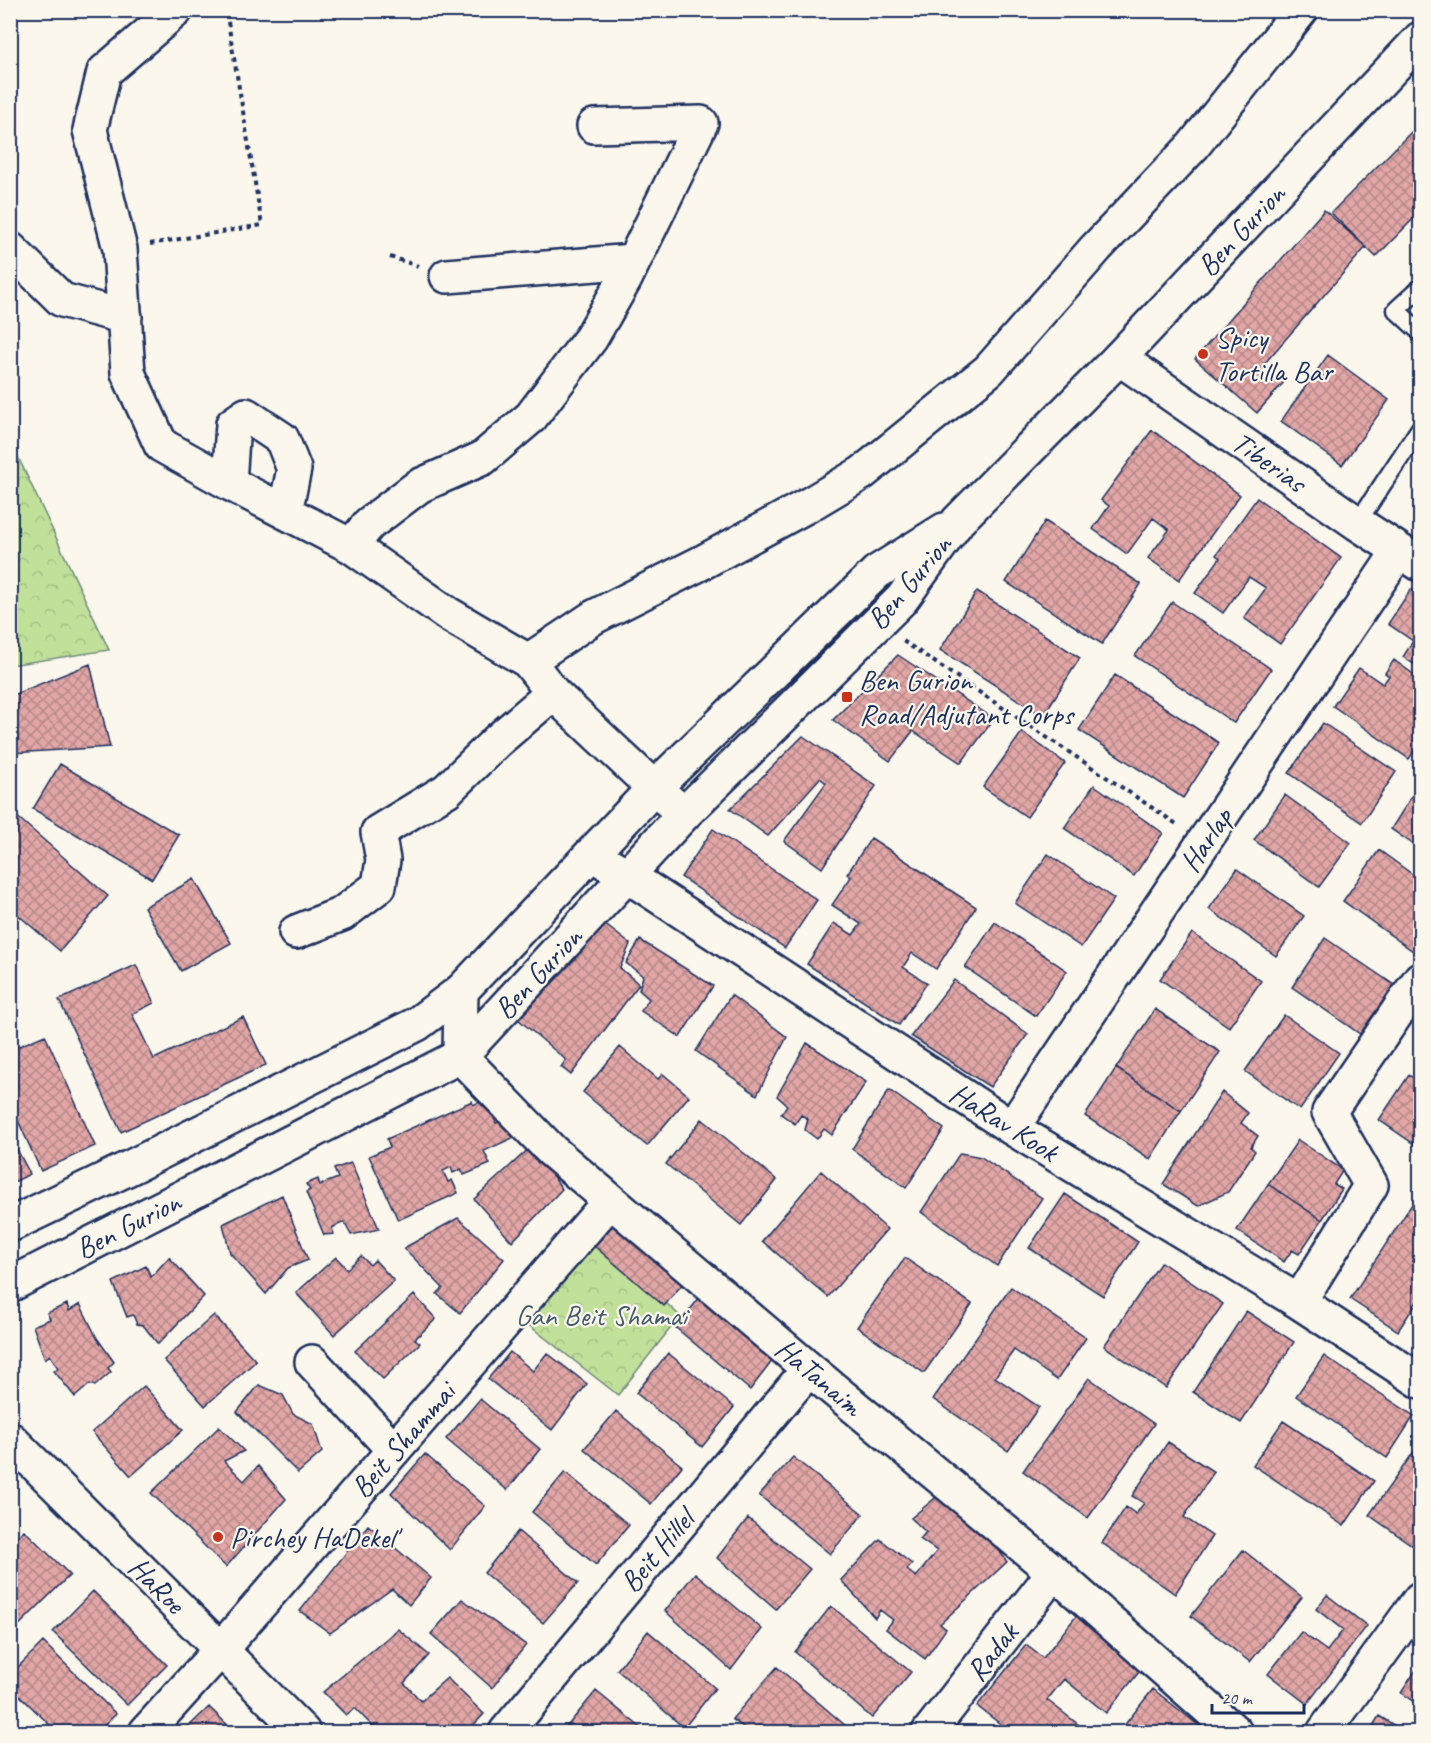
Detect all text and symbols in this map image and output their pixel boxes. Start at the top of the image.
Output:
street label: Ben Gurion [1189,175,1294,284]
place label: Spicy Tortilla Bar [1215,318,1334,390]
marker: Spicy Tortilla Bar [1196,347,1210,361]
street label: Tiberias [1225,423,1316,503]
street label: Ben Gurion [858,525,961,637]
place label: Ben Gurion Road/Adjutant Corps [859,661,1076,733]
marker: Ben Gurion Road/Adjutant Corps [840,690,854,704]
street label: Harlap [1171,799,1242,879]
street label: Ben Gurion [486,918,591,1027]
street label: HaRav Kook [943,1074,1067,1171]
street label: Ben Gurion [69,1182,188,1268]
park label: Gan Beit Shamai [515,1296,690,1334]
street label: HaTanaim [768,1330,872,1425]
street label: Beit Shammai [342,1372,466,1506]
street label: Beit Hillel [612,1498,706,1600]
place label: Pirchey HaDekel' [230,1518,403,1556]
marker: Pirchey HaDekel' [211,1530,225,1544]
street label: HaRoe [120,1548,195,1623]
street label: Radak [957,1614,1028,1689]
scale bar [1212,1677,1304,1715]
text: 20 m [1221,1687,1254,1709]

